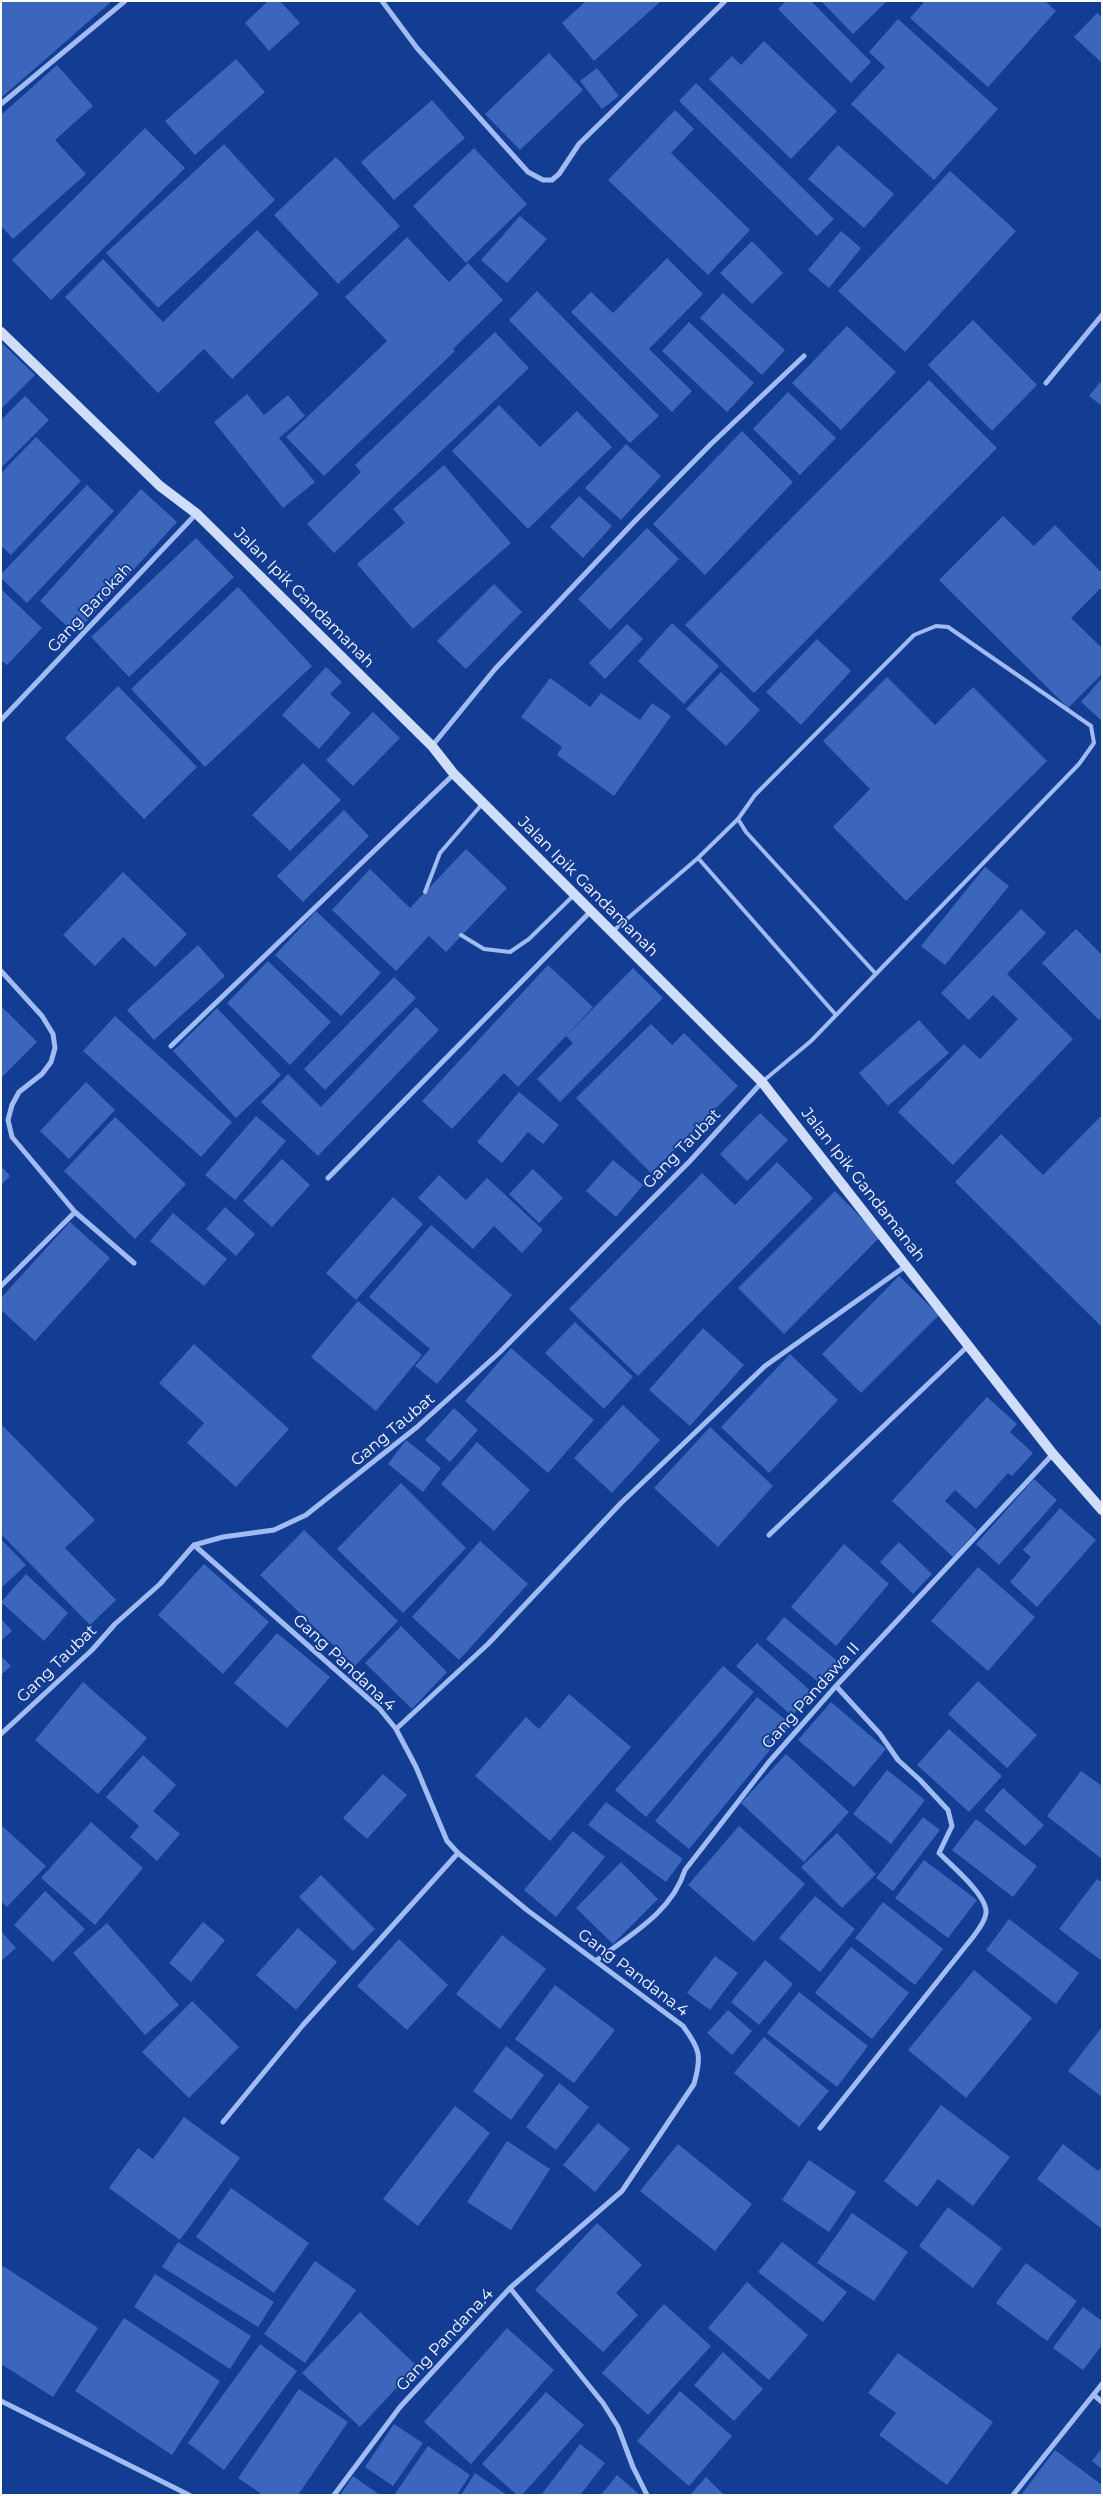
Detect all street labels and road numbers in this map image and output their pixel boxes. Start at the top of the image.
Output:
street label: Jalan Ipik Gandamanah [230,524,378,672]
street label: Gang Barokah [44,559,136,657]
street label: Jalan Ipik Gandamanah [514,813,662,961]
street label: Jalan Ipik Gandamanah [797,1104,929,1266]
street label: Gang Taubat [639,1105,725,1193]
street label: Gang Taubat [347,1389,439,1471]
street label: Gang Pandana.4 [289,1610,399,1716]
street label: Gang Taubat [13,1621,101,1707]
street label: Gang Pandawa II [758,1639,864,1753]
street label: Gang Pandana.4 [574,1925,692,2021]
street label: Gang Pandana.4 [392,2285,498,2395]

